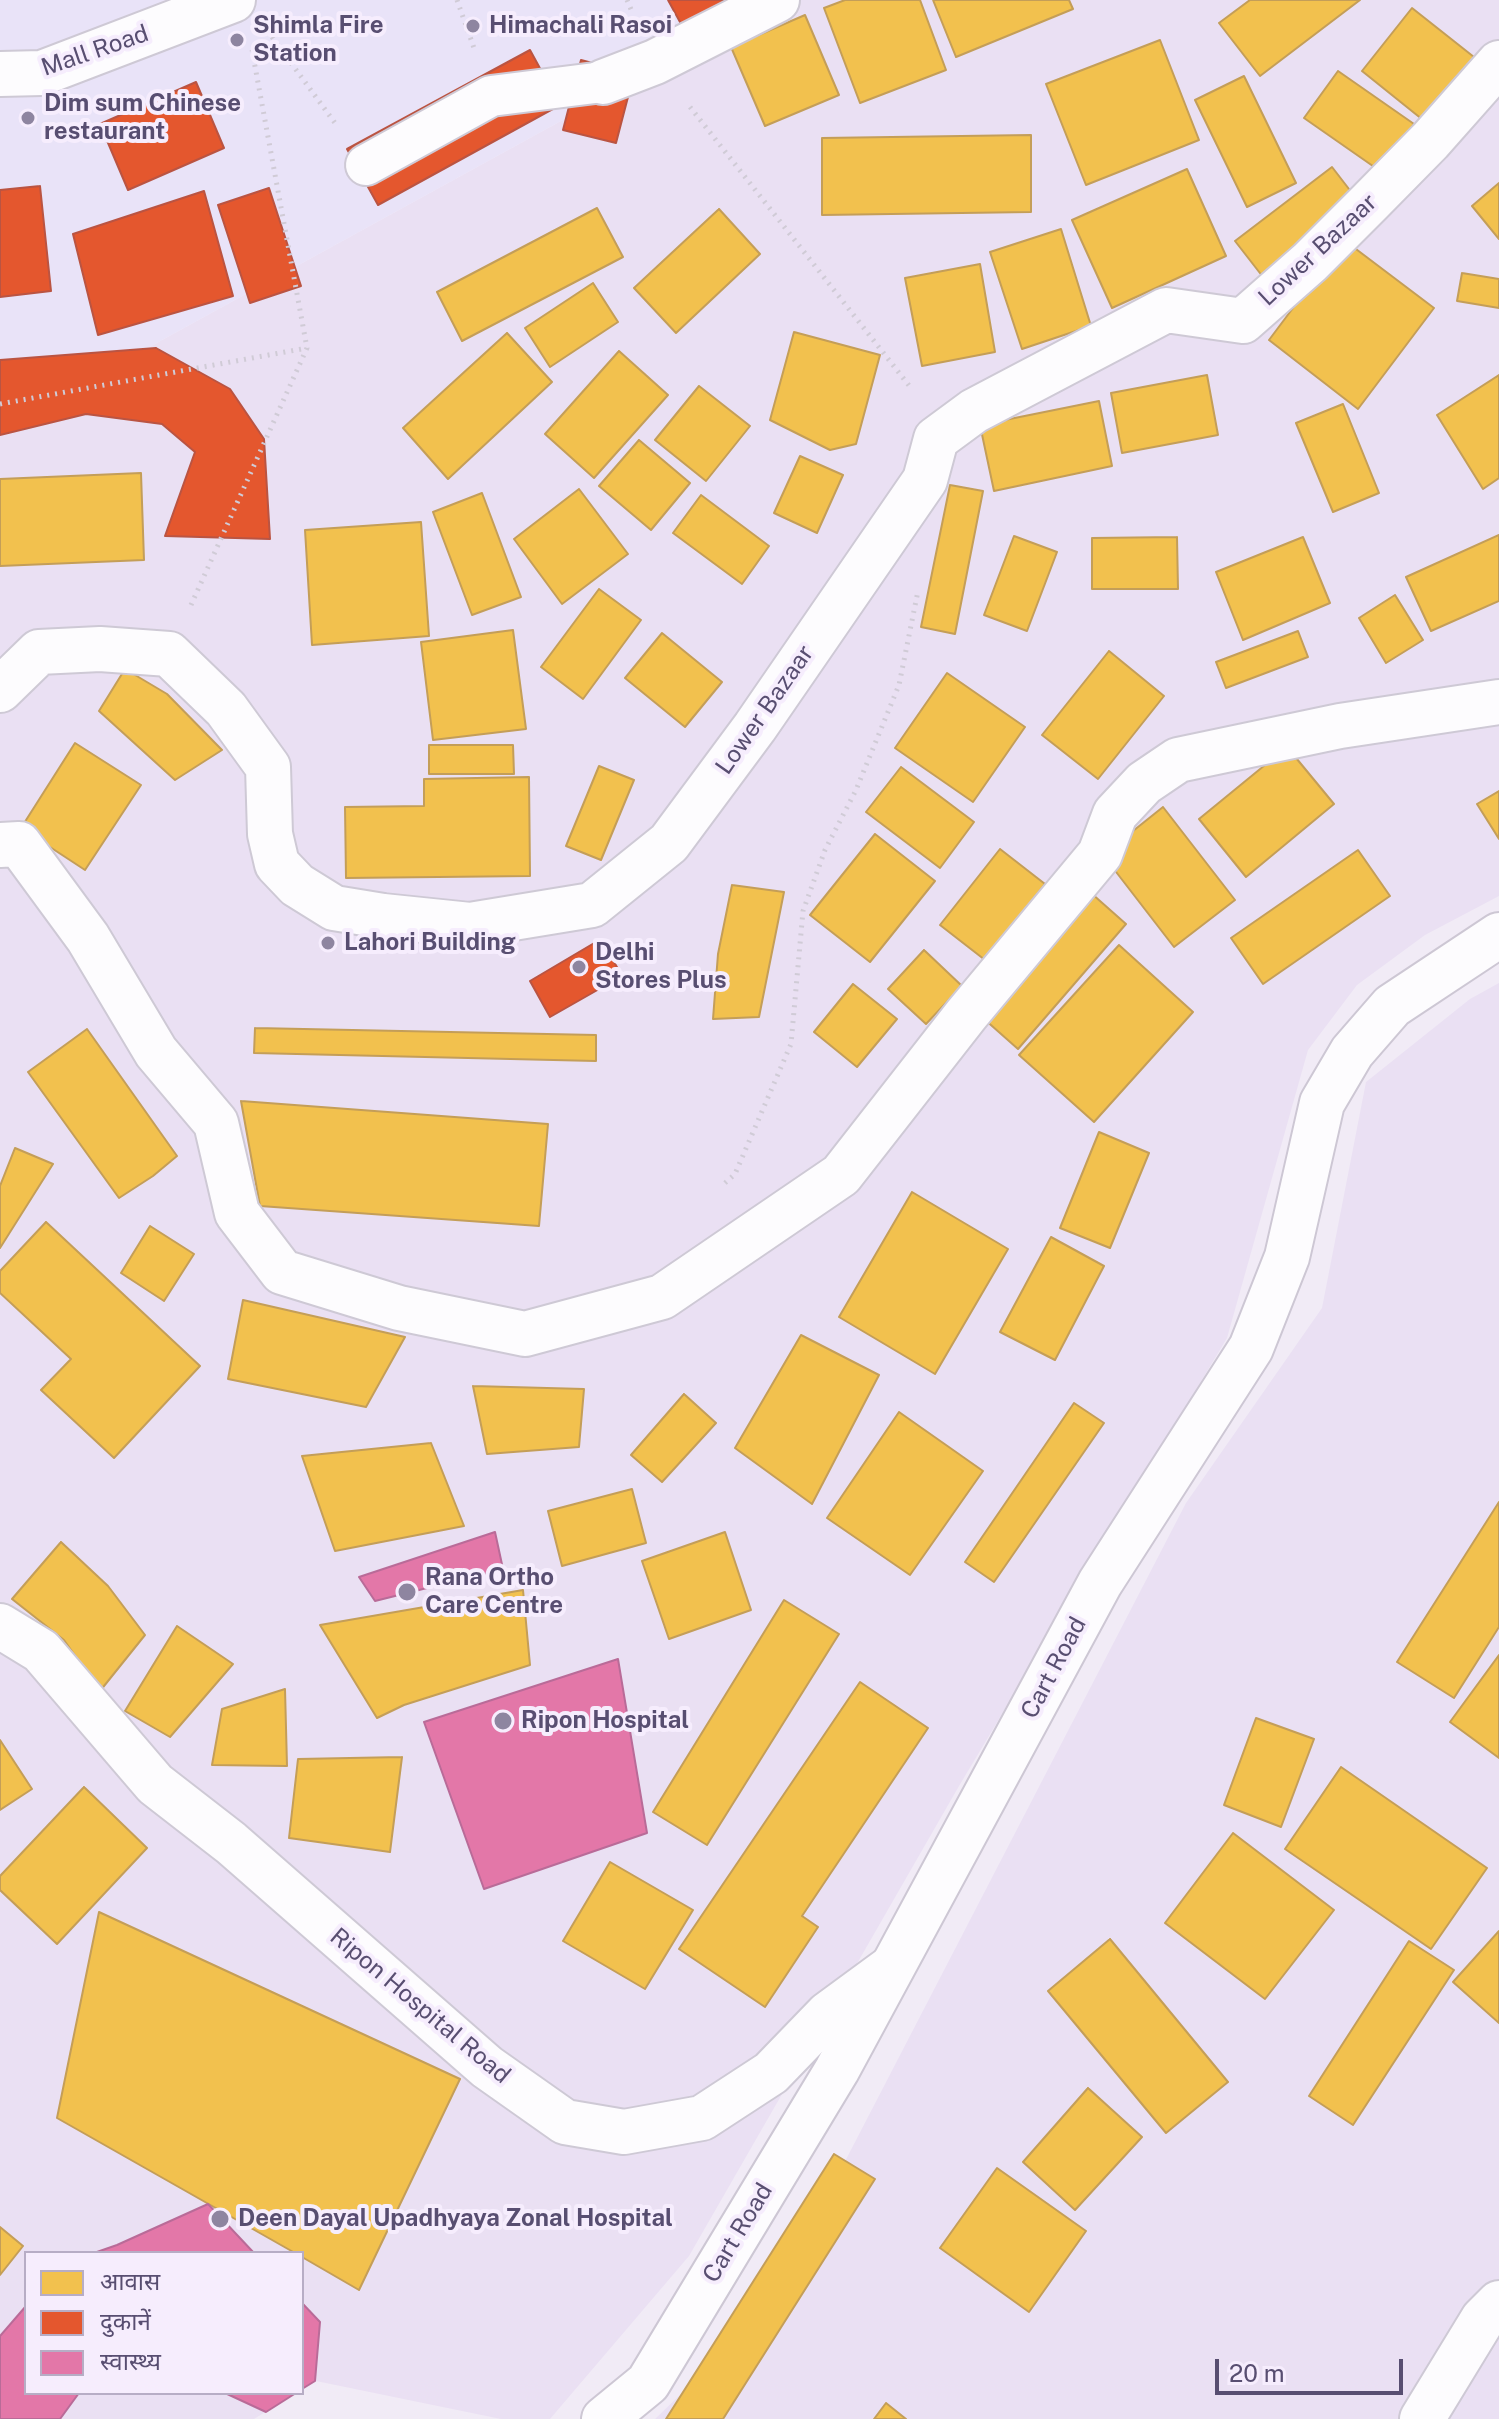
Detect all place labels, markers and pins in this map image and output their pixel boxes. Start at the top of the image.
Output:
place label: Shimla Fire Station [253,12,383,68]
place label: Himachali Rasoi [489,12,672,40]
marker: Himachali Rasoi [464,17,482,35]
marker: Shimla Fire Station [228,31,246,49]
place label: Dim sum Chinese restaurant [44,90,241,146]
marker: Dim sum Chinese restaurant [19,109,37,127]
place label: Lahori Building [344,929,516,957]
marker: Lahori Building [319,934,337,952]
place label: Delhi Stores Plus [595,939,727,995]
marker: Delhi Stores Plus [570,958,588,976]
place label: Rana Ortho Care Centre [425,1564,563,1620]
marker: Rana Ortho Care Centre [396,1581,418,1603]
place label: Ripon Hospital [521,1707,689,1735]
marker: Ripon Hospital [492,1710,514,1732]
place label: Deen Dayal Upadhyaya Zonal Hospital [238,2205,673,2233]
marker: Deen Dayal Upadhyaya Zonal Hospital [209,2208,231,2230]

